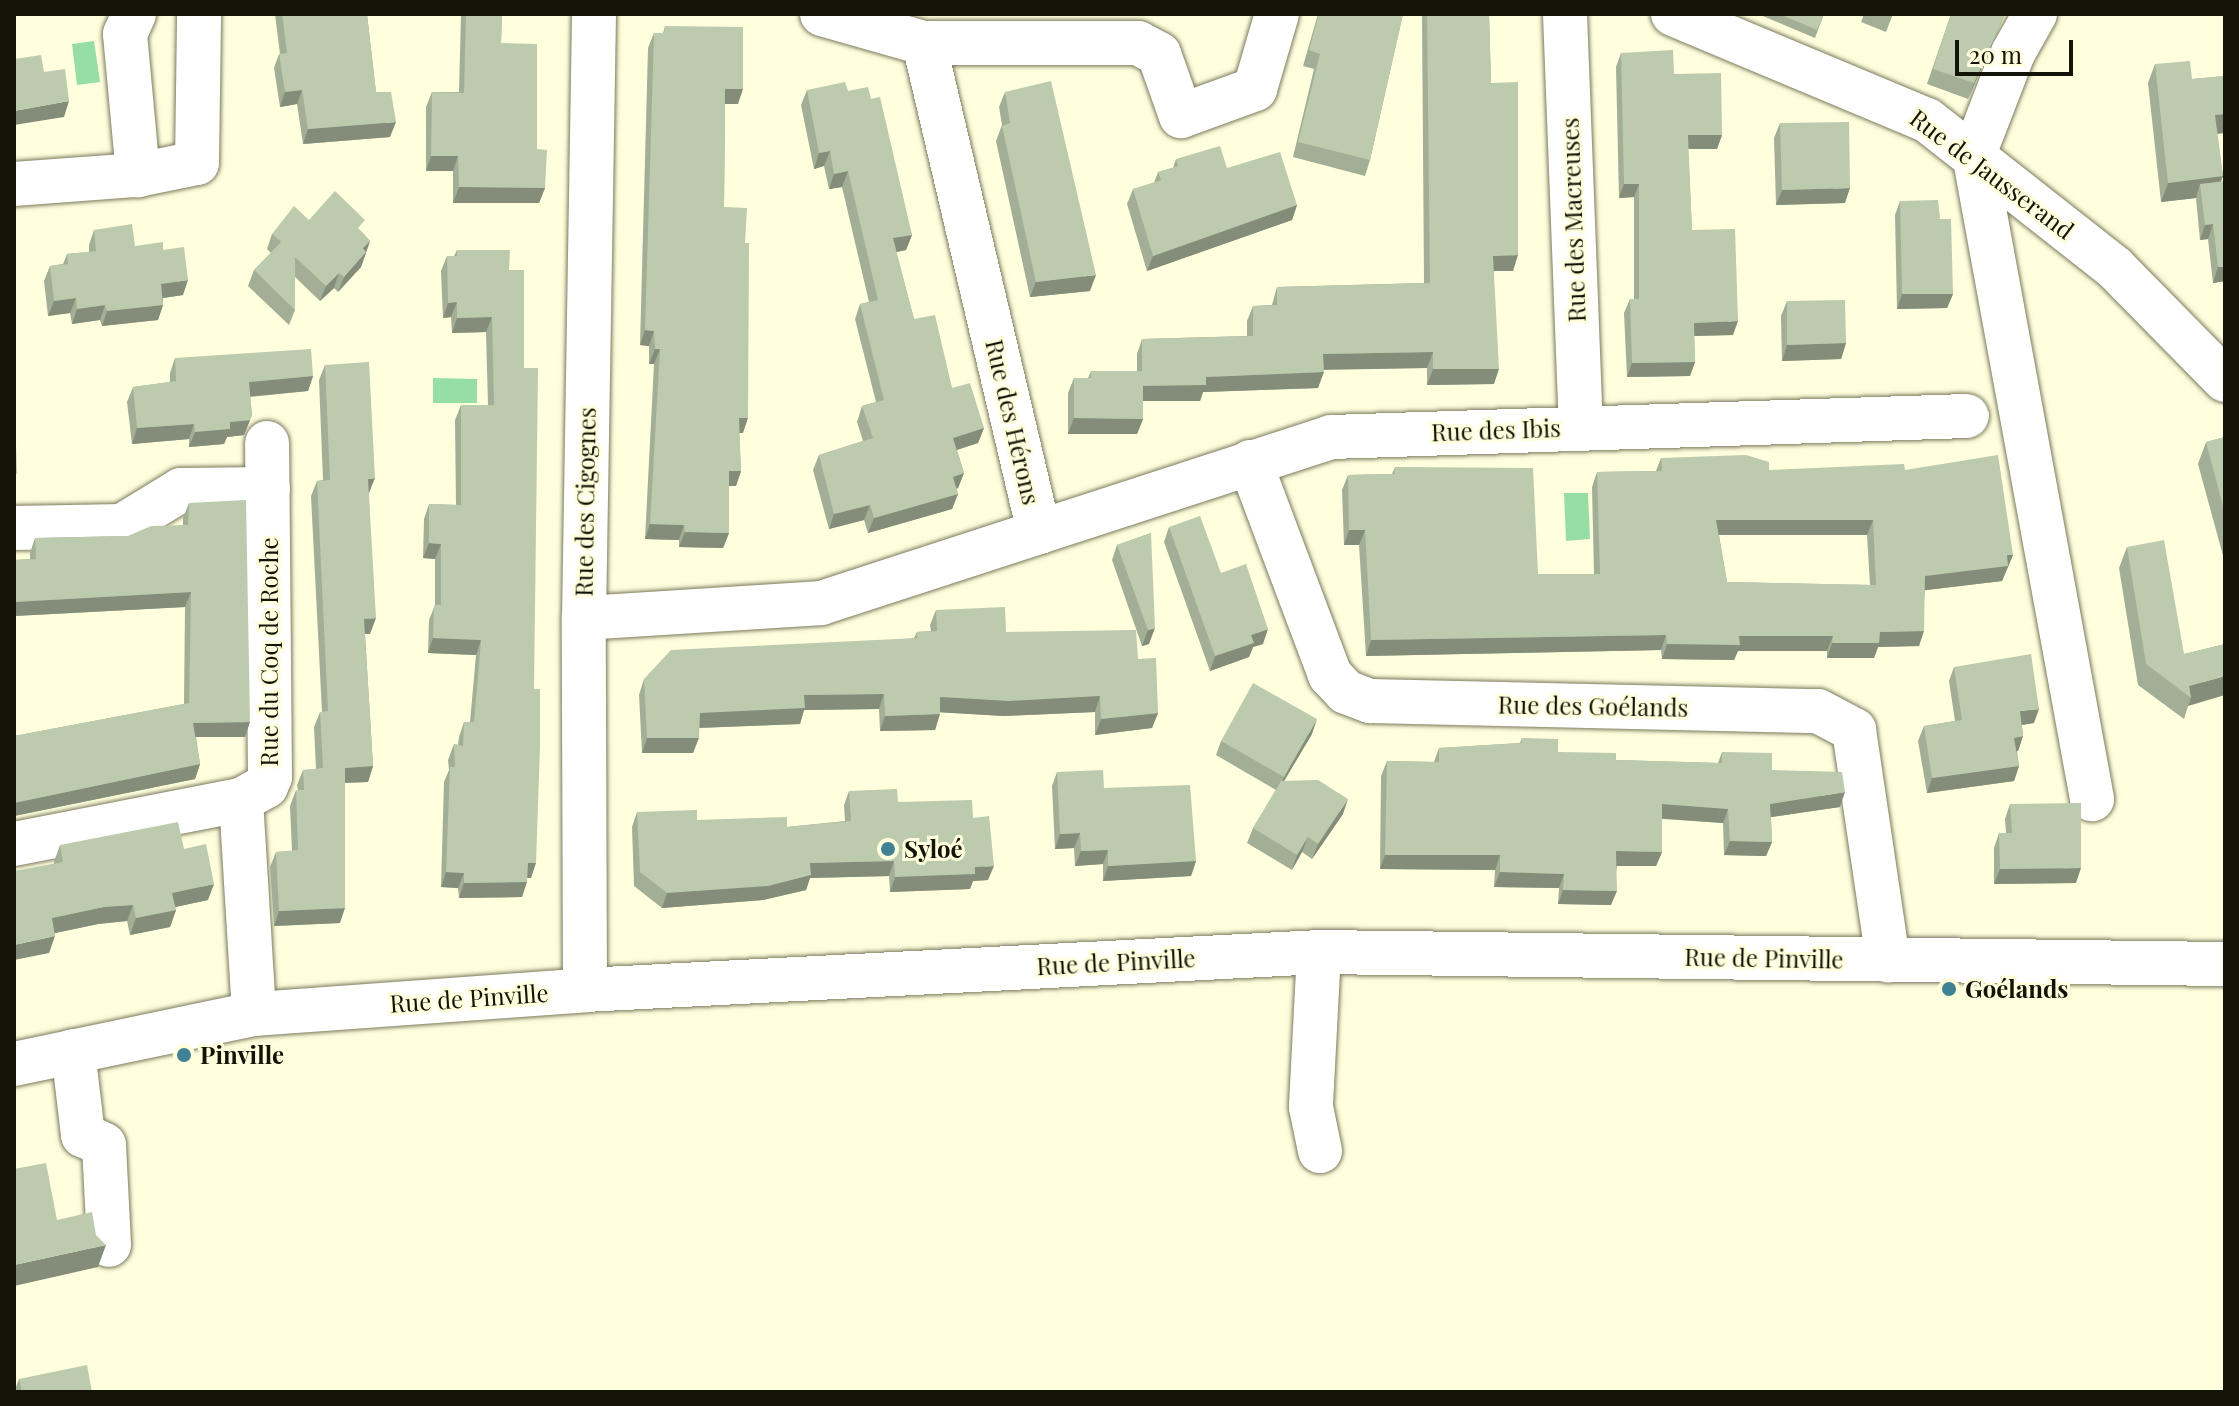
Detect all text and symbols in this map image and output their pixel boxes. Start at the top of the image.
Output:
scale bar [1959,24,2077,74]
text: 20 m [1969,38,2022,70]
street label: Rue de Jausserand [1905,103,2079,245]
street label: Rue des Macreuses [1555,117,1591,323]
street label: Rue des Hérons [980,337,1046,507]
street label: Rue des Cigognes [569,407,601,597]
street label: Rue des Ibis [1431,413,1561,447]
street label: Rue du Coq de Roche [255,537,283,767]
street label: Rue des Goélands [1498,690,1688,722]
place label: Syloé [904,835,963,863]
marker: Syloé [879,840,897,858]
street label: Rue de Pinville [1684,942,1844,974]
street label: Rue de Pinville [1036,943,1196,981]
place label: Goélands [1965,975,2068,1003]
street label: Rue de Pinville [389,978,549,1018]
marker: Goélands [1940,980,1958,998]
place label: Pinville [200,1041,284,1069]
marker: Pinville [175,1046,193,1064]

